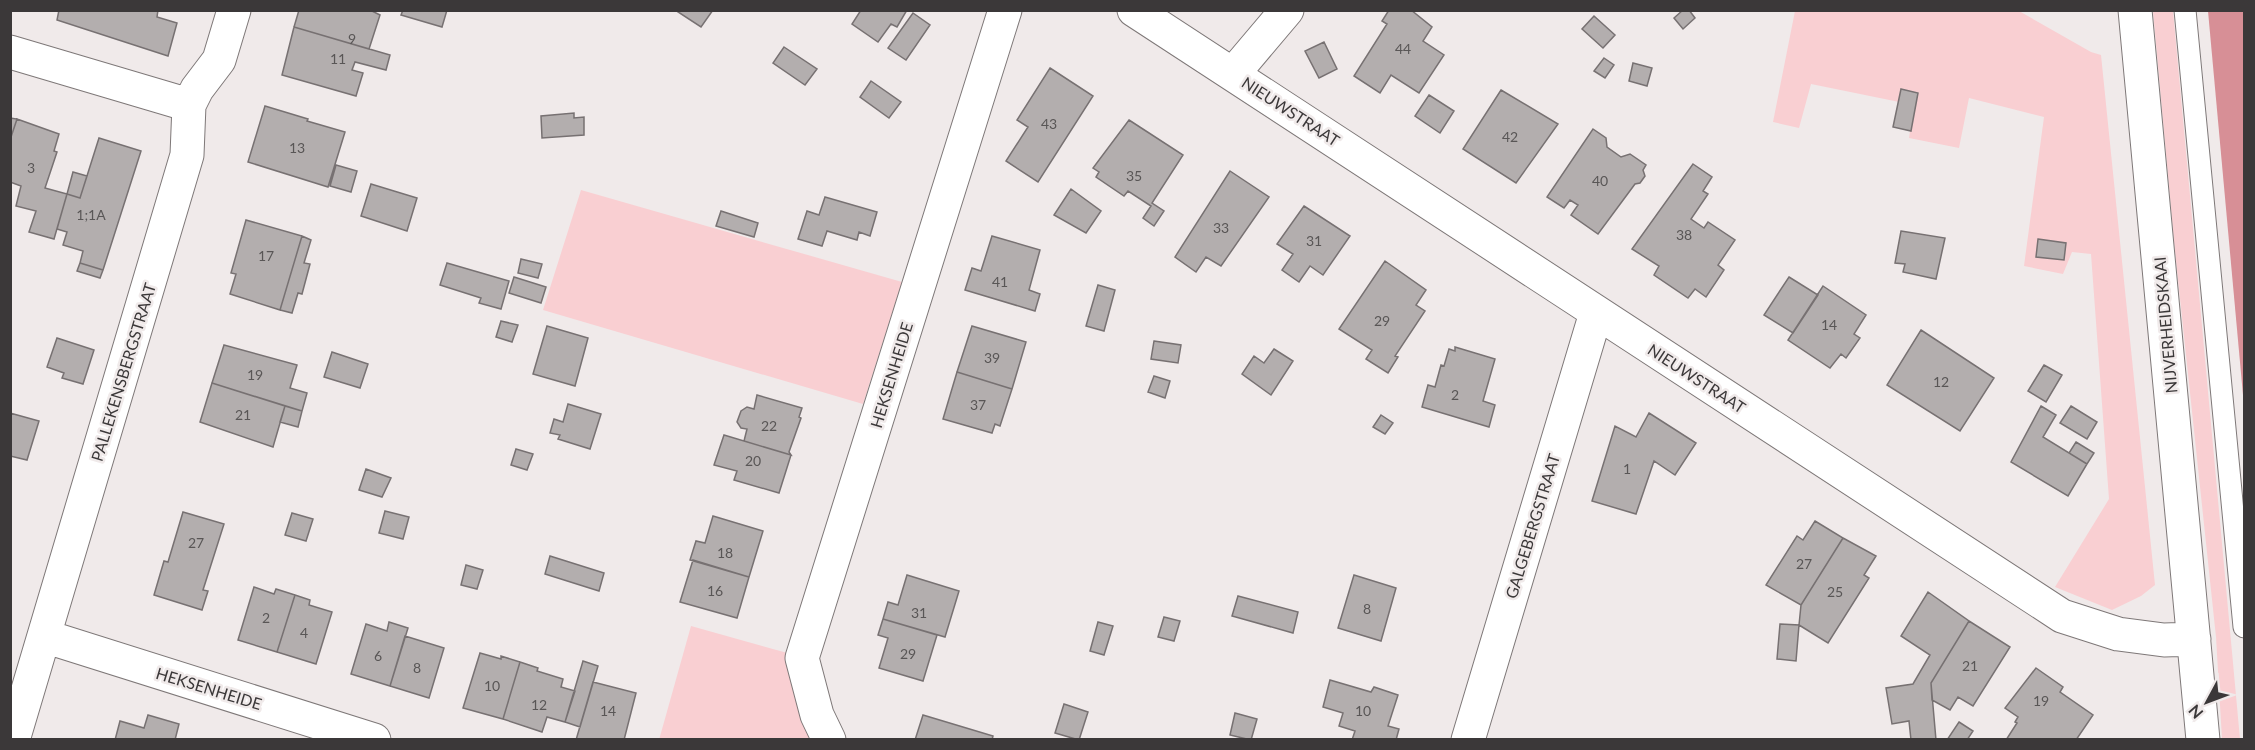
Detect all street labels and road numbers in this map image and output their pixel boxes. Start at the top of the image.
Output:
street label: NIEUWSTRAAT [1239,72,1344,150]
street label: NIJVERHEIDSKAAI [2150,256,2180,394]
street label: PALLEKENSBERGSTRAAT [87,280,159,463]
street label: HEKSENHEIDE [866,320,916,430]
street label: NIEUWSTRAAT [1645,339,1750,417]
street label: GALGEBERGSTRAAT [1501,451,1563,601]
street label: HEKSENHEIDE [154,663,264,713]

